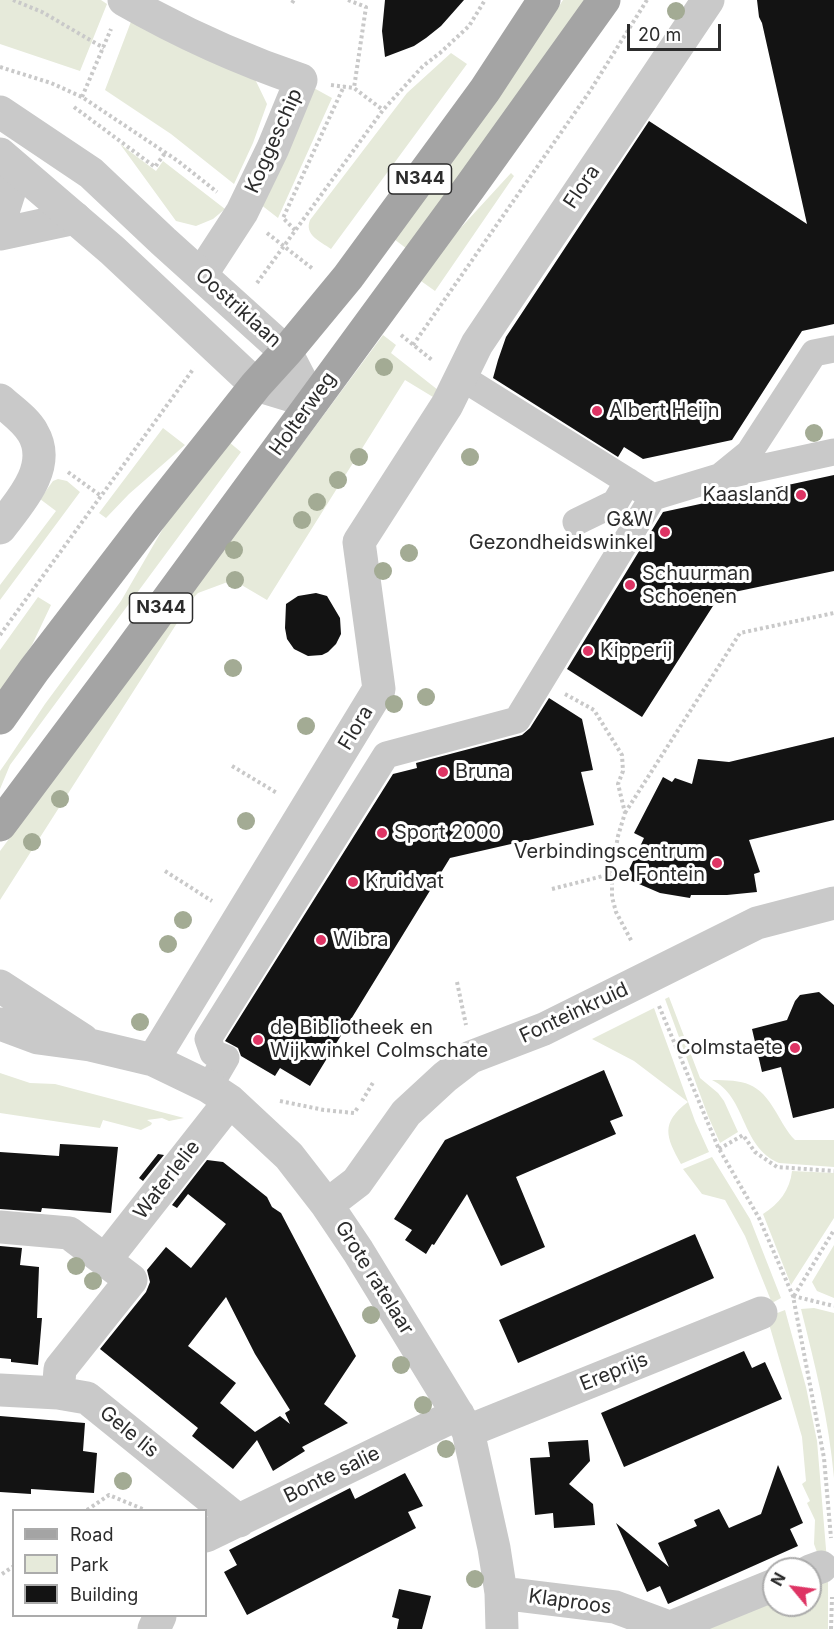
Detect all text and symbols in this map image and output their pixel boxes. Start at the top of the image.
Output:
scale bar [630,12,724,50]
text: 20 m [638,24,681,45]
street label: Koggeschip [240,85,308,197]
street label: Flora [559,161,605,213]
road number: N344 [388,164,452,194]
street label: Oostriklaan [190,263,286,353]
street label: Holterweg [265,367,341,461]
place label: Albert Heijn [609,399,720,423]
marker: Albert Heijn [590,404,604,418]
place label: Kaasland [702,483,789,507]
marker: Kaasland [794,488,808,502]
place label: G&W Gezondheidswinkel [469,508,653,555]
marker: G&W Gezondheidswinkel [658,525,672,539]
place label: Schuurman Schoenen [642,562,750,609]
marker: Schuurman Schoenen [623,578,637,592]
road number: N344 [130,593,192,623]
place label: Kipperij [600,639,672,663]
marker: Kipperij [581,644,595,658]
street label: Flora [334,702,378,754]
place label: Bruna [455,760,510,784]
marker: Bruna [436,765,450,779]
place label: Sport 2000 [394,821,501,845]
marker: Sport 2000 [375,826,389,840]
place label: Verbindingscentrum De Fontein [514,840,705,887]
marker: Verbindingscentrum De Fontein [710,856,724,870]
place label: Kruidvat [365,870,444,894]
marker: Kruidvat [346,875,360,889]
place label: Wibra [333,928,389,952]
marker: Wibra [314,933,328,947]
street label: Fonteinkruid [516,977,632,1049]
place label: de Bibliotheek en Wijkwinkel Colmschate [270,1016,488,1063]
marker: de Bibliotheek en Wijkwinkel Colmschate [251,1033,265,1047]
place label: Colmstaete [676,1036,783,1060]
marker: Colmstaete [788,1041,802,1055]
street label: Waterlelie [129,1136,205,1224]
street label: Grote ratelaar [330,1217,418,1339]
street label: Ereprijs [576,1348,652,1396]
street label: Gele lis [95,1401,163,1463]
street label: Bonte salie [280,1441,384,1509]
legend [12,1509,207,1617]
text: Road [70,1524,113,1545]
text: Park [70,1554,109,1575]
north arrow [762,1557,822,1617]
text: N [766,1569,790,1589]
text: Building [70,1584,138,1605]
street label: Klaproos [527,1584,613,1620]

